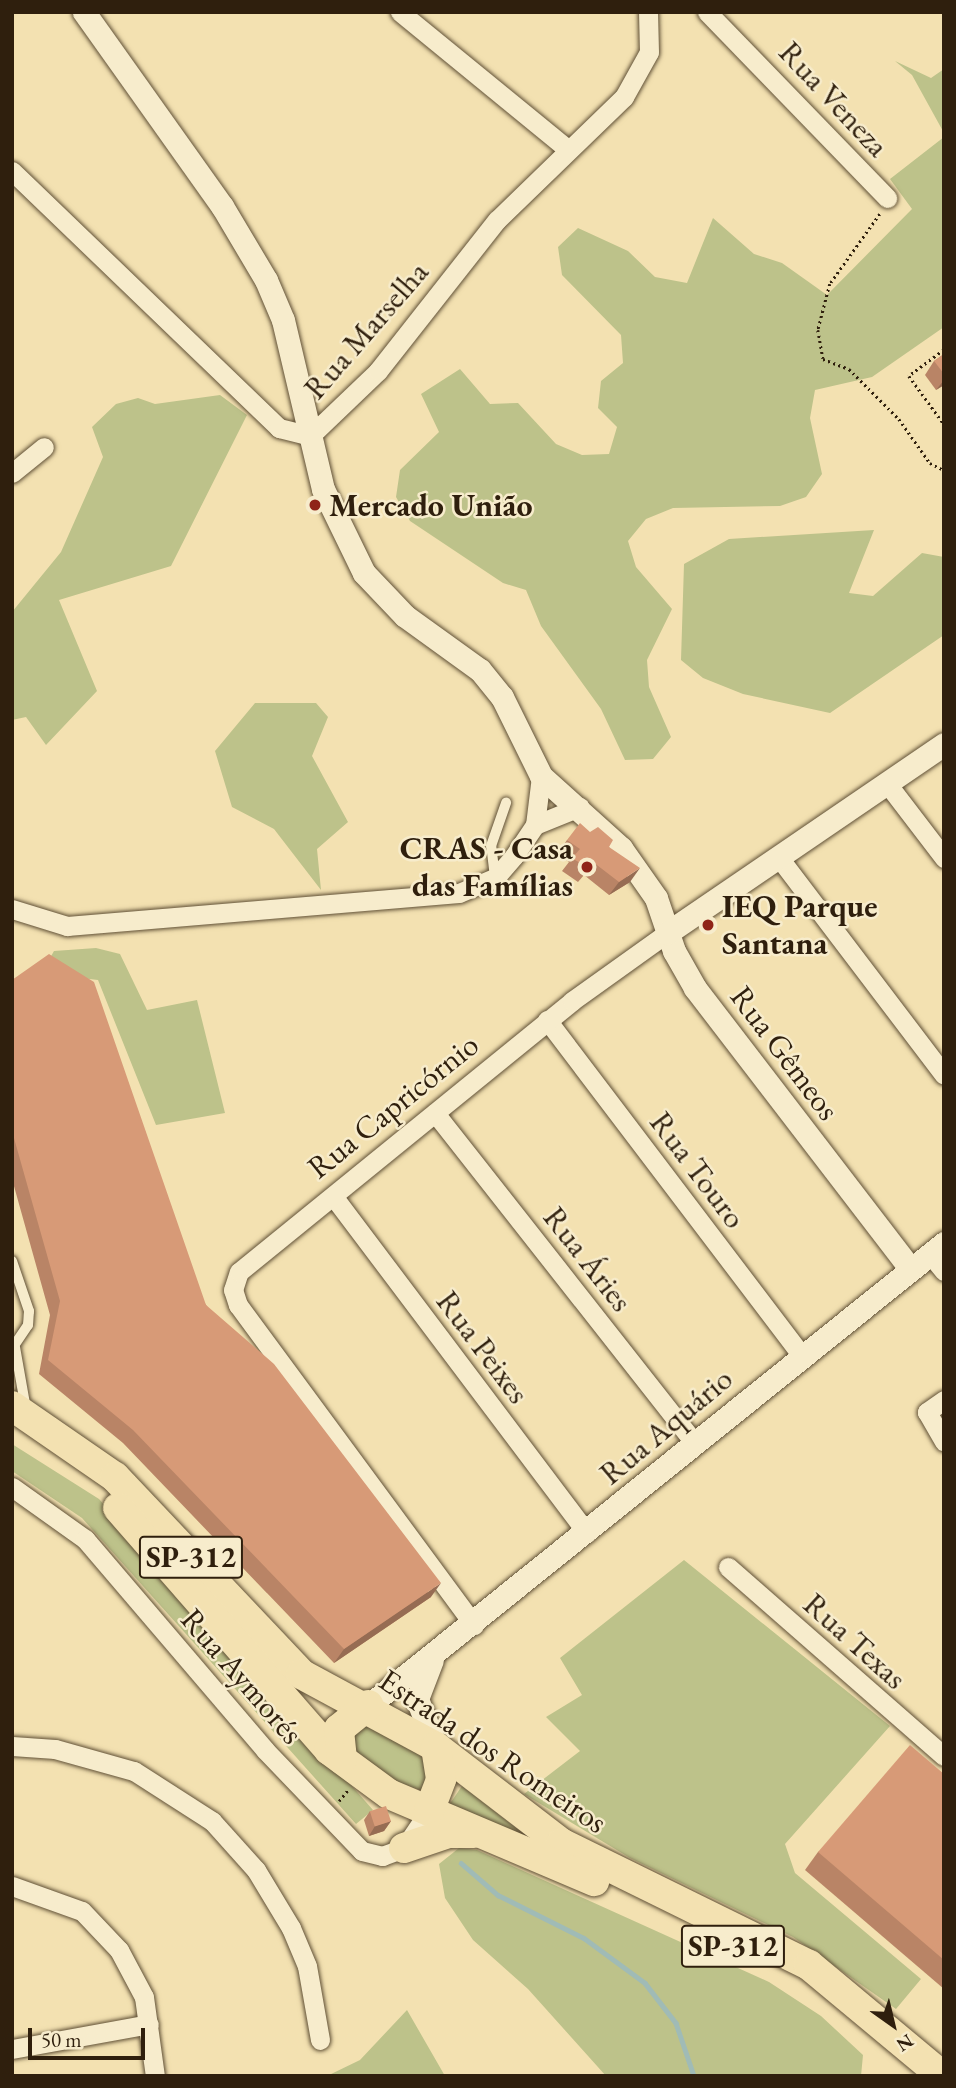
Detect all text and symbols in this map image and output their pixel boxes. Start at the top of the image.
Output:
street label: Rua Veneza [771,33,897,165]
street label: Rua Marselha [296,253,436,407]
place label: Mercado União [329,486,533,524]
marker: Mercado União [307,497,323,513]
place label: CRAS - Casa das Famílias [400,830,573,905]
marker: CRAS - Casa das Famílias [579,859,595,875]
place label: IEQ Parque Santana [722,888,878,963]
marker: IEQ Parque Santana [700,917,716,933]
street label: Rua Gêmeos [722,978,848,1128]
street label: Rua Capricórnio [300,1025,486,1187]
street label: Rua Touro [642,1104,754,1236]
street label: Rua Áries [535,1199,641,1319]
street label: Rua Peixes [428,1283,538,1411]
street label: Rua Aquário [592,1359,740,1493]
road number: SP-312 [138,1530,244,1583]
street label: Rua Texas [796,1585,914,1697]
street label: Rua Aymorés [173,1600,311,1752]
street label: Estrada dos Romeiros [372,1660,614,1842]
road number: SP-312 [680,1920,786,1972]
north arrow [858,1990,928,2060]
scale bar [32,2014,149,2058]
text: 50 m [41,2026,82,2053]
text: N [892,2028,918,2057]

